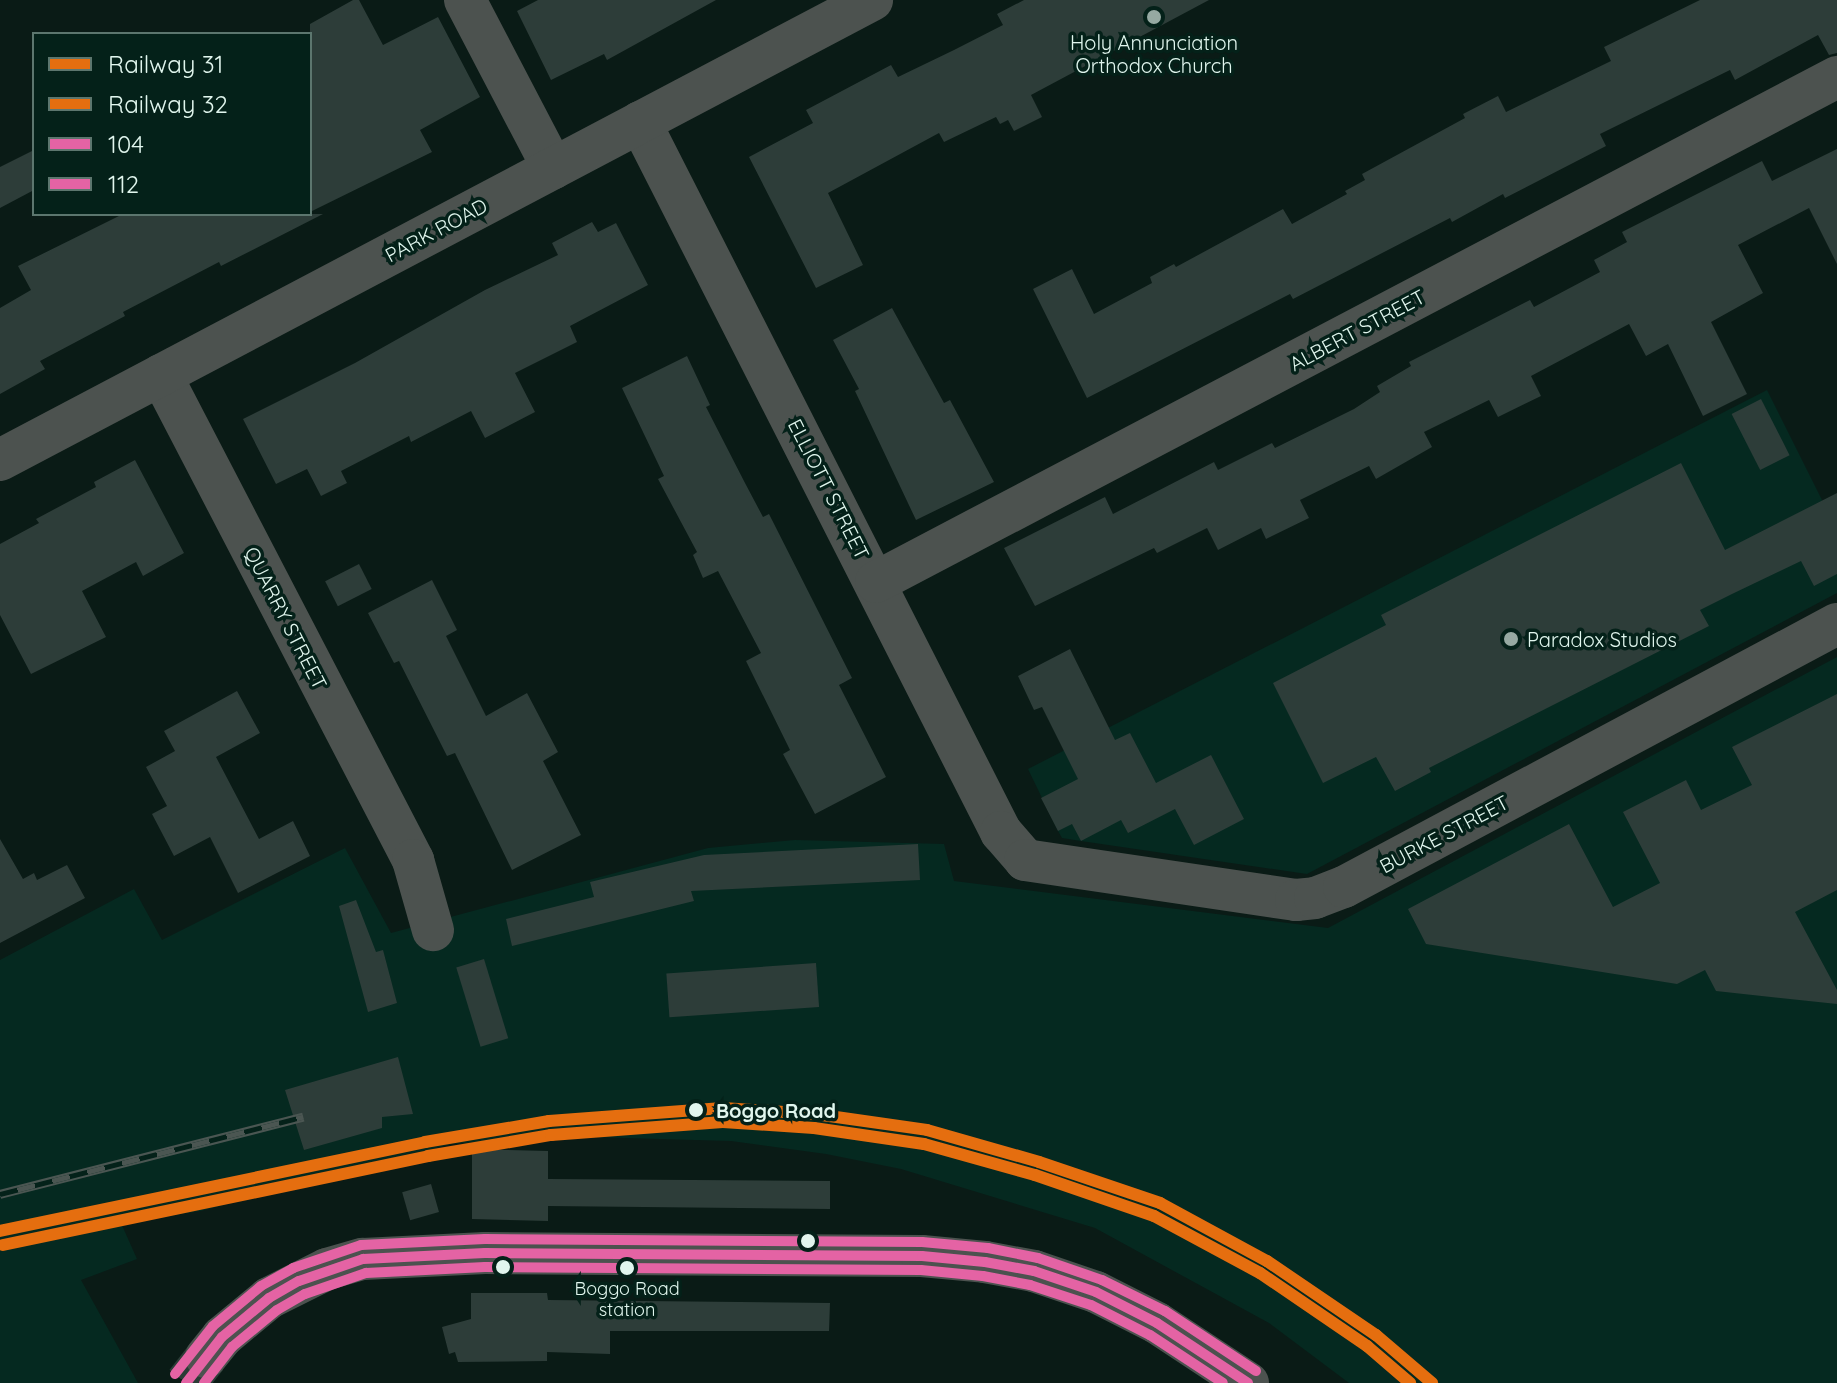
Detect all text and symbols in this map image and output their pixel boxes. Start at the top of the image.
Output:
marker: Holy Annunciation Orthodox Church [1145,8,1163,26]
place label: Holy Annunciation Orthodox Church [1070,30,1238,77]
legend [32,32,312,216]
text: Railway 31 [108,49,223,79]
text: Railway 32 [108,89,228,119]
text: 104 [108,129,144,159]
text: 112 [108,169,139,199]
street label: PARK ROAD [381,193,491,267]
street label: ALBERT STREET [1285,284,1429,376]
street label: ELLIOTT STREET [783,415,875,563]
street label: QUARRY STREET [240,543,332,693]
place label: Paradox Studios [1527,627,1677,651]
marker: Paradox Studios [1502,630,1520,648]
street label: BURKE STREET [1375,790,1513,878]
marker: Boggo Road [683,1097,709,1123]
place label: Boggo Road [716,1098,836,1122]
unlabelled marker [800,1233,816,1249]
unlabelled marker [495,1259,511,1275]
marker: Boggo Road station [619,1260,635,1276]
place label: Boggo Road station [574,1279,680,1322]

